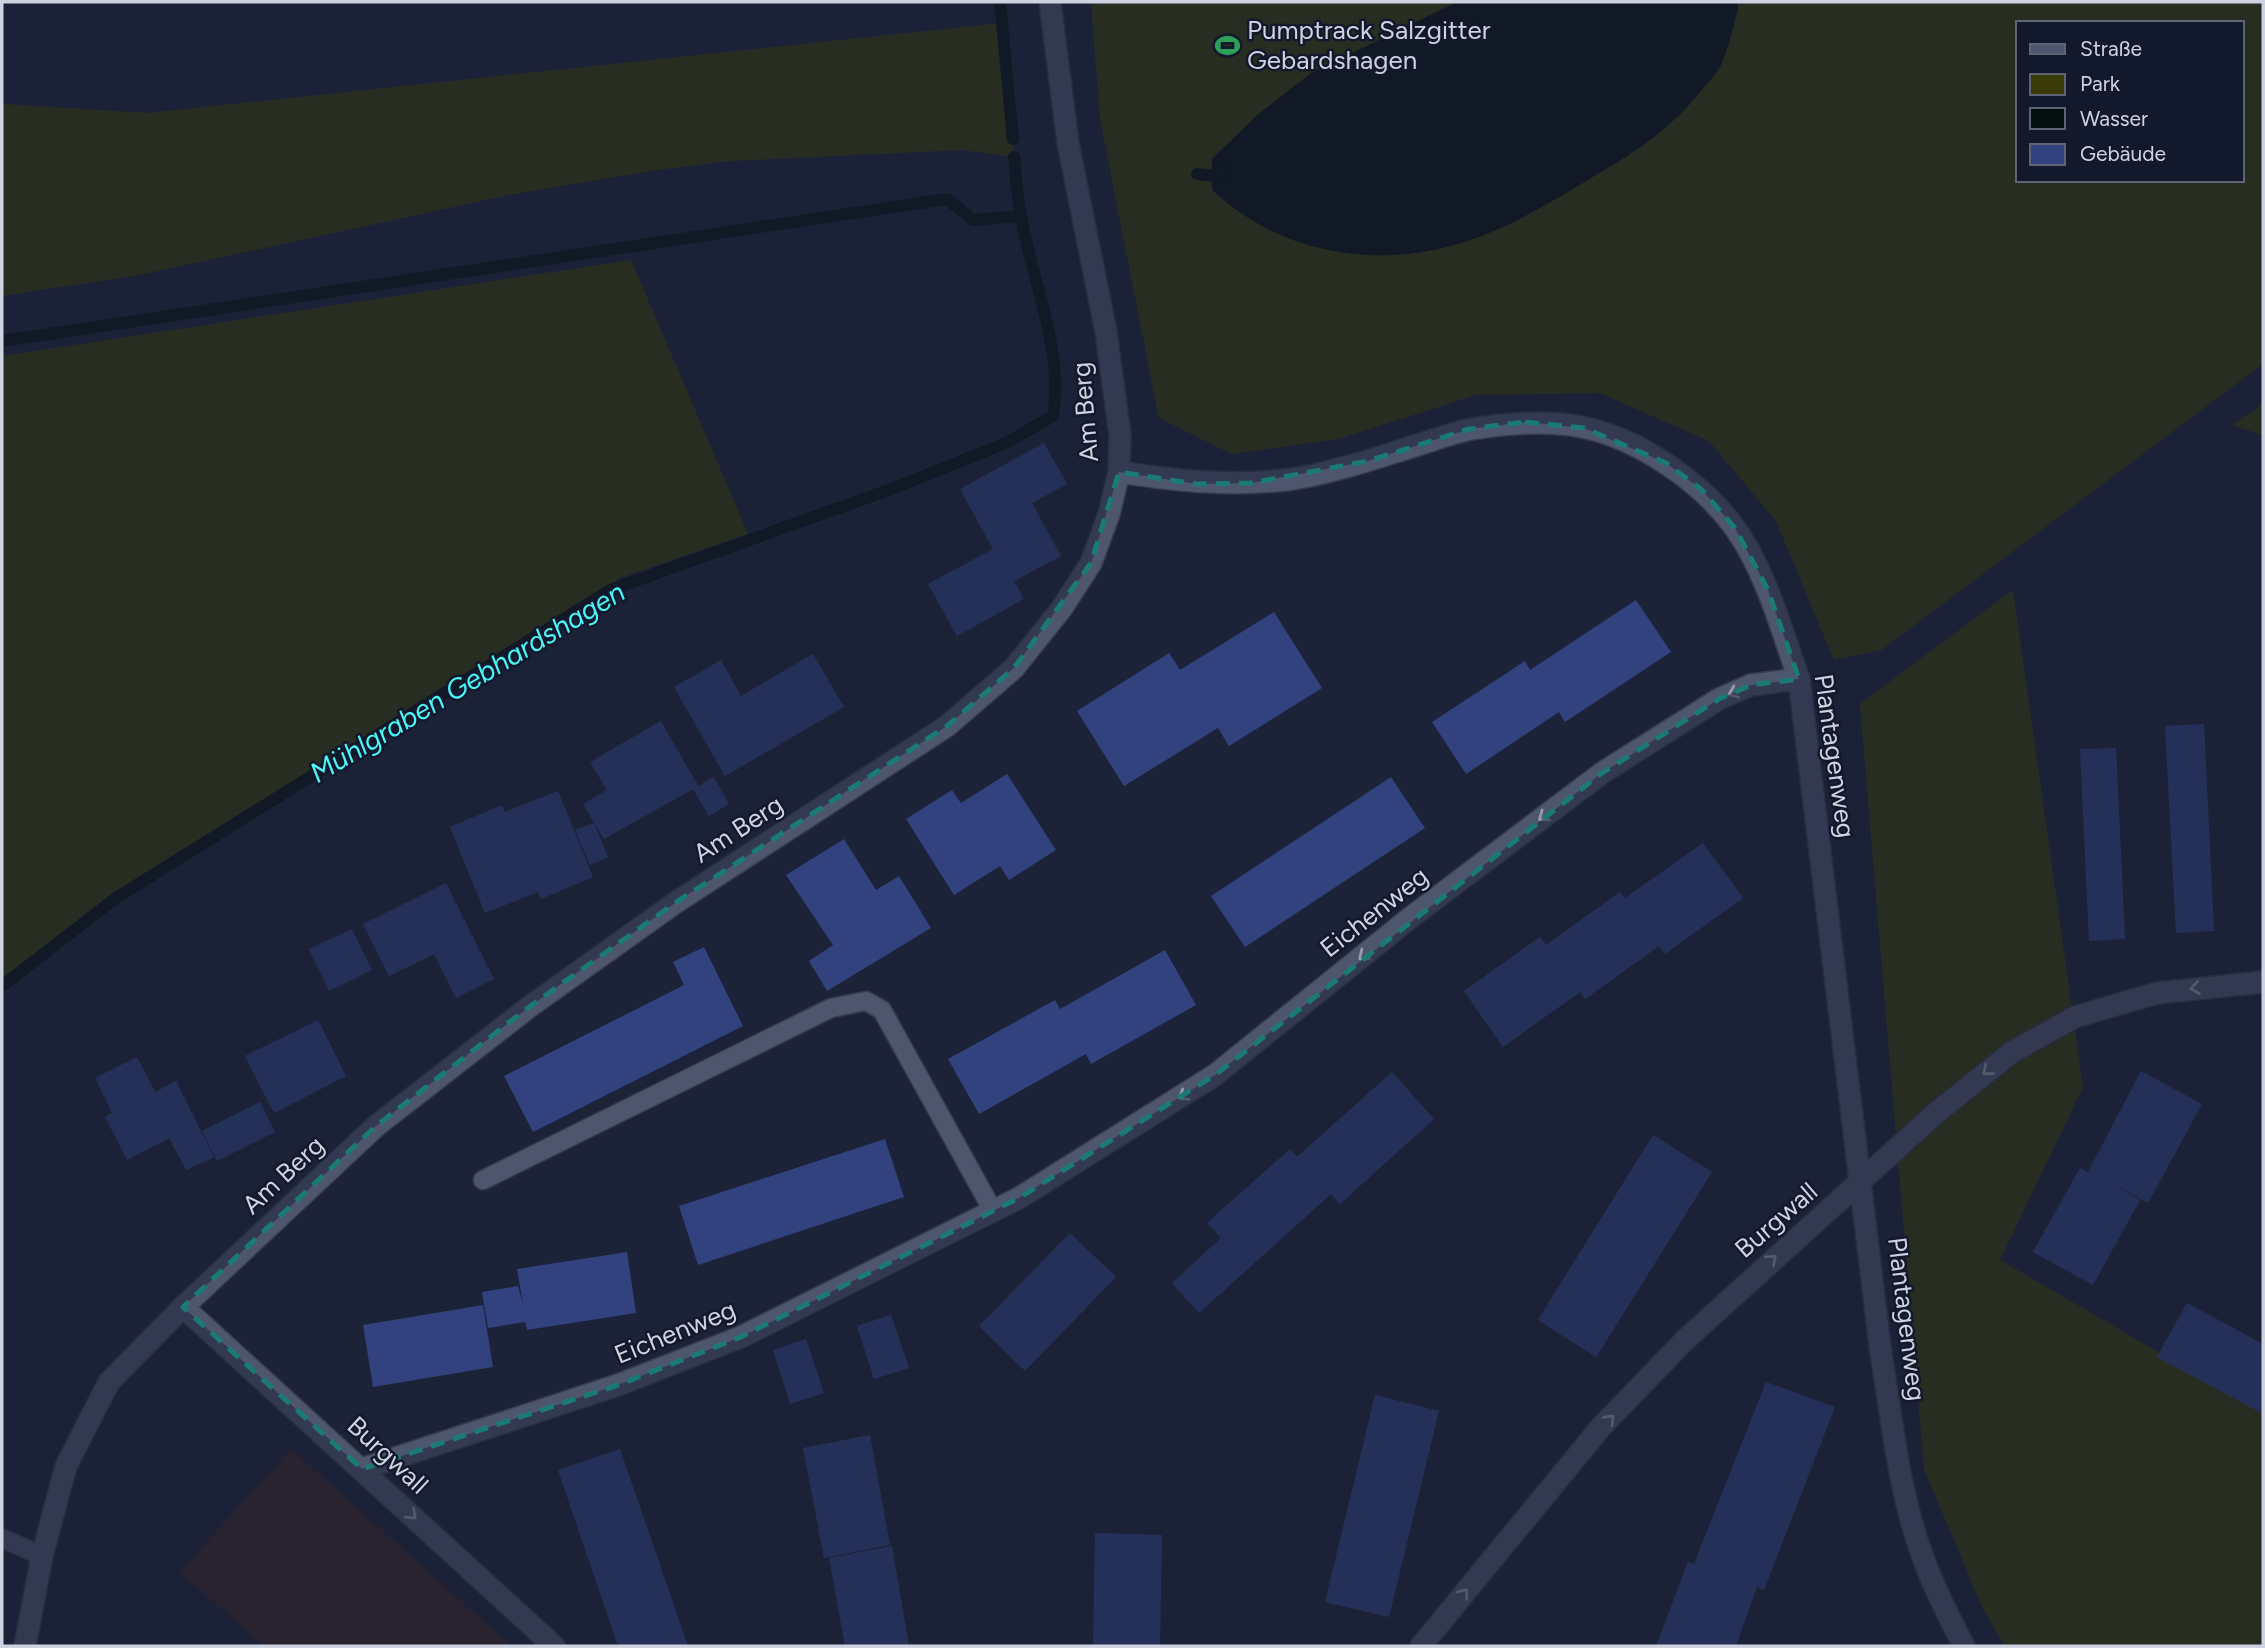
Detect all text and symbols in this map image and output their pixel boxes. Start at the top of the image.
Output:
place label: Pumptrack Salzgitter Gebardshagen [1247,14,1491,76]
legend [2016,21,2244,182]
sports icon: Pumptrack Salzgitter Gebardshagen [1213,31,1241,59]
text: Straße [2080,36,2142,61]
text: Park [2080,71,2121,96]
text: Wasser [2080,106,2148,131]
text: Gebäude [2080,141,2166,166]
street label: Am Berg [1065,361,1105,463]
water label: Mühlgraben Gebhardshagen [303,574,631,790]
street label: Plantagenweg [1808,672,1862,840]
one-way arrow [1727,685,1740,699]
street label: Am Berg [687,788,789,870]
one-way arrow [1538,809,1550,822]
street label: Eichenweg [1314,860,1434,964]
one-way arrow [1358,948,1370,961]
one-way arrow [2189,980,2201,995]
one-way arrow [1983,1063,1995,1076]
one-way arrow [1178,1087,1191,1100]
street label: Am Berg [235,1129,331,1221]
street label: Burgwall [1728,1175,1824,1265]
street label: Plantagenweg [1881,1235,1933,1403]
one-way arrow [1764,1255,1777,1268]
street label: Eichenweg [610,1293,740,1371]
street label: Burgwall [341,1409,435,1501]
one-way arrow [1601,1414,1614,1427]
one-way arrow [404,1507,417,1520]
one-way arrow [1456,1589,1468,1602]

